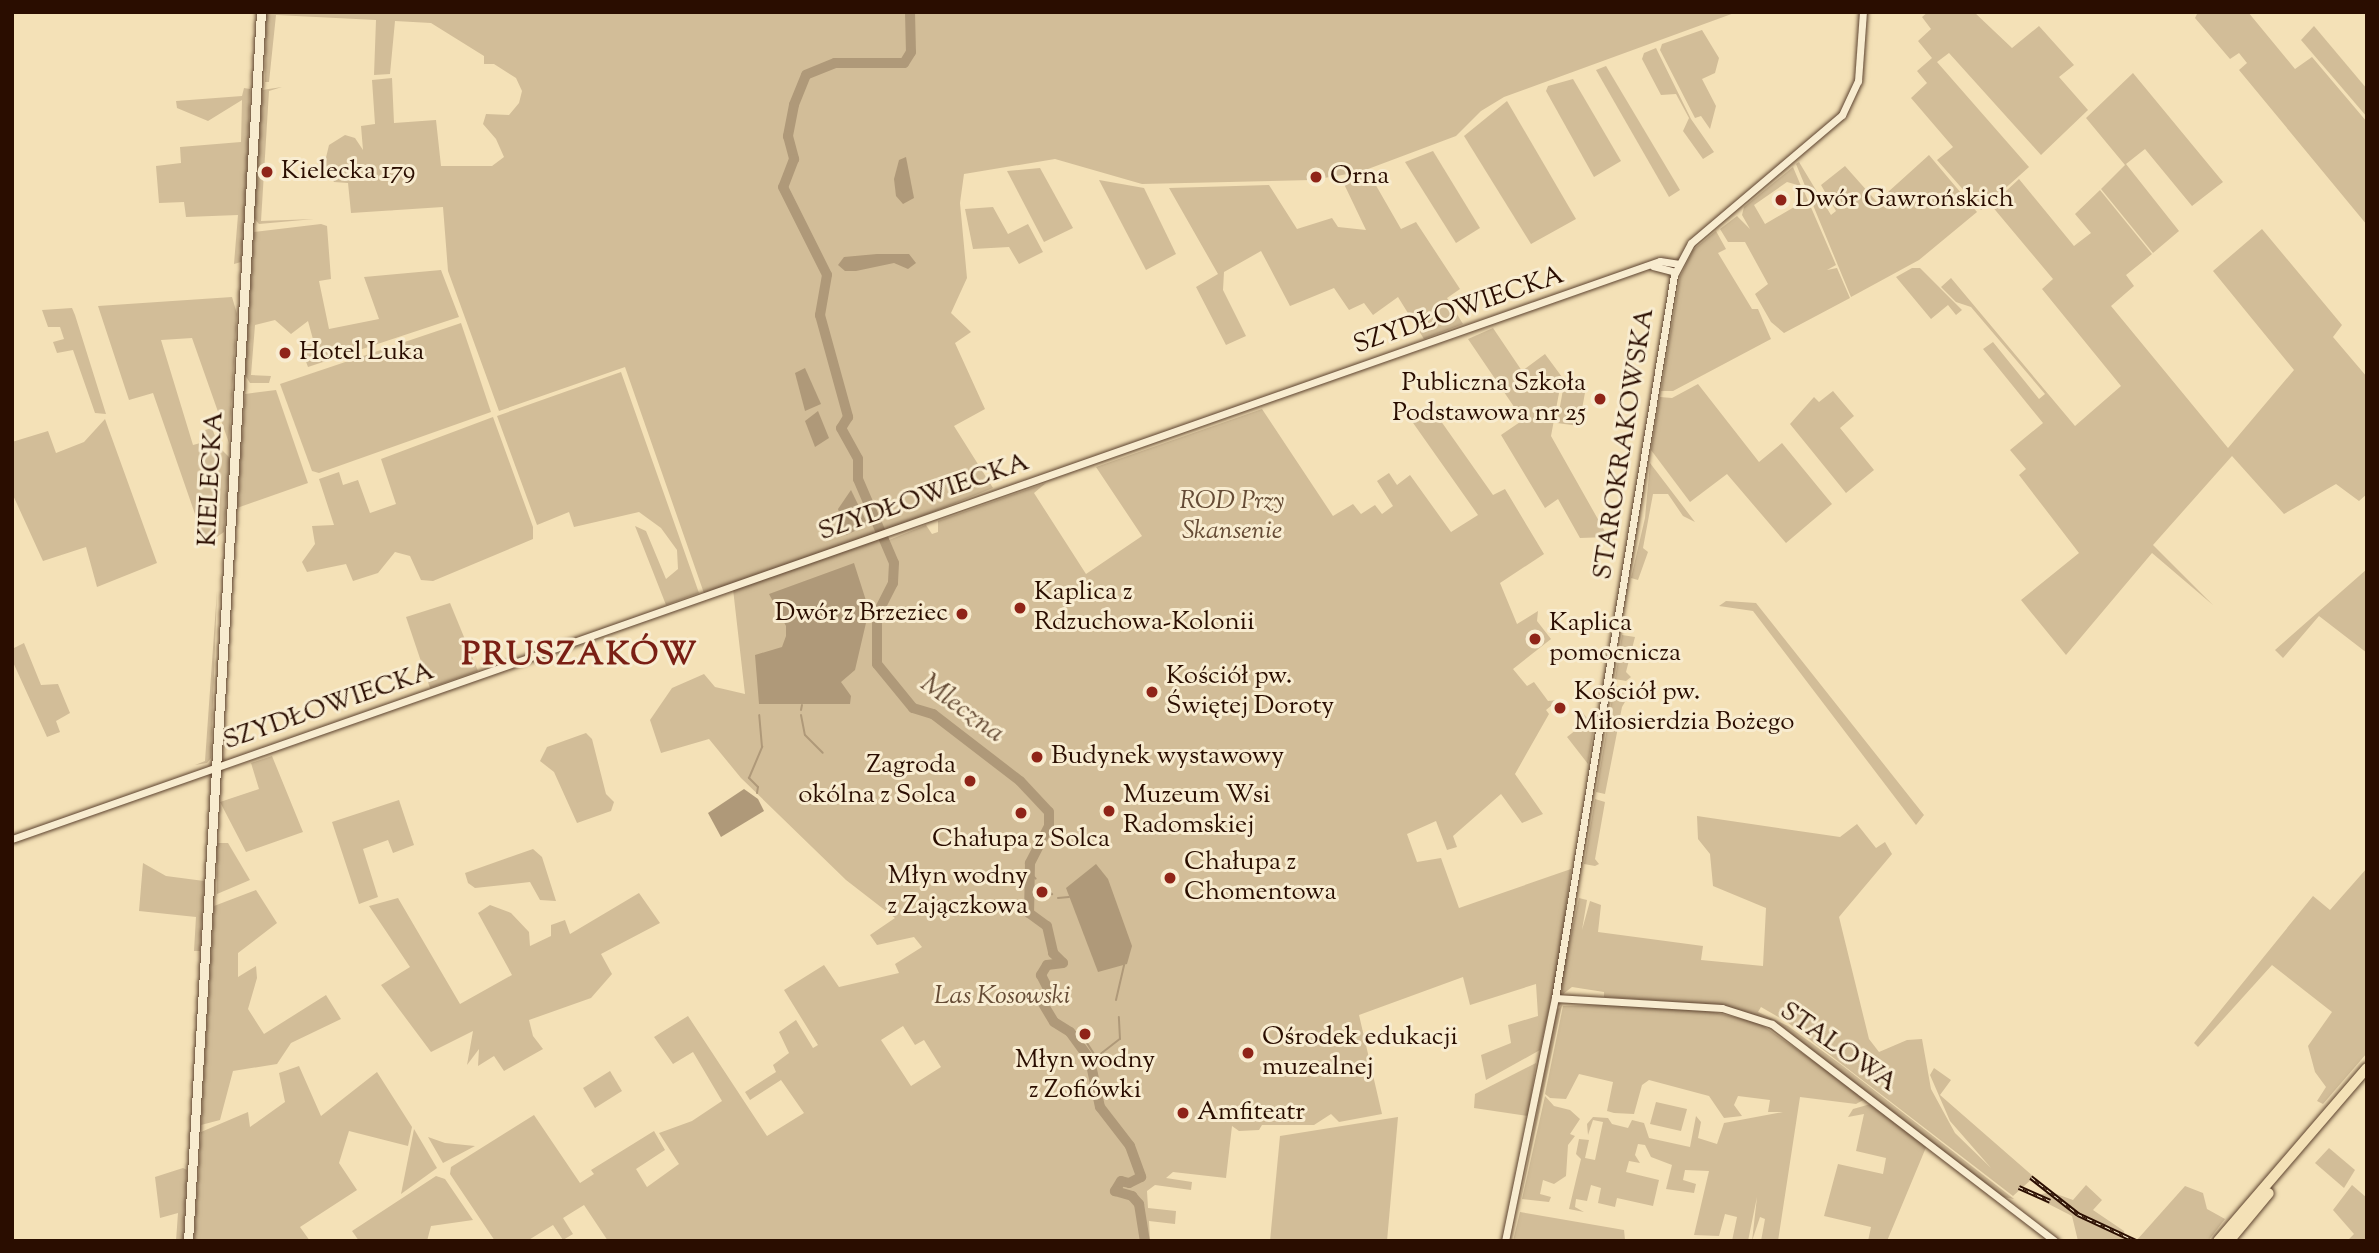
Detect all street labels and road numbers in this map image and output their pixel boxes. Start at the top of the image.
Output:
street label: SZYDŁOWIECKA [1350,260,1568,362]
street label: STAROKRAKOWSKA [1588,306,1662,582]
street label: KIELECKA [193,411,231,547]
street label: SZYDŁOWIECKA [815,447,1033,549]
street label: SZYDŁOWIECKA [220,656,438,758]
street label: STALOWA [1773,996,1903,1100]

